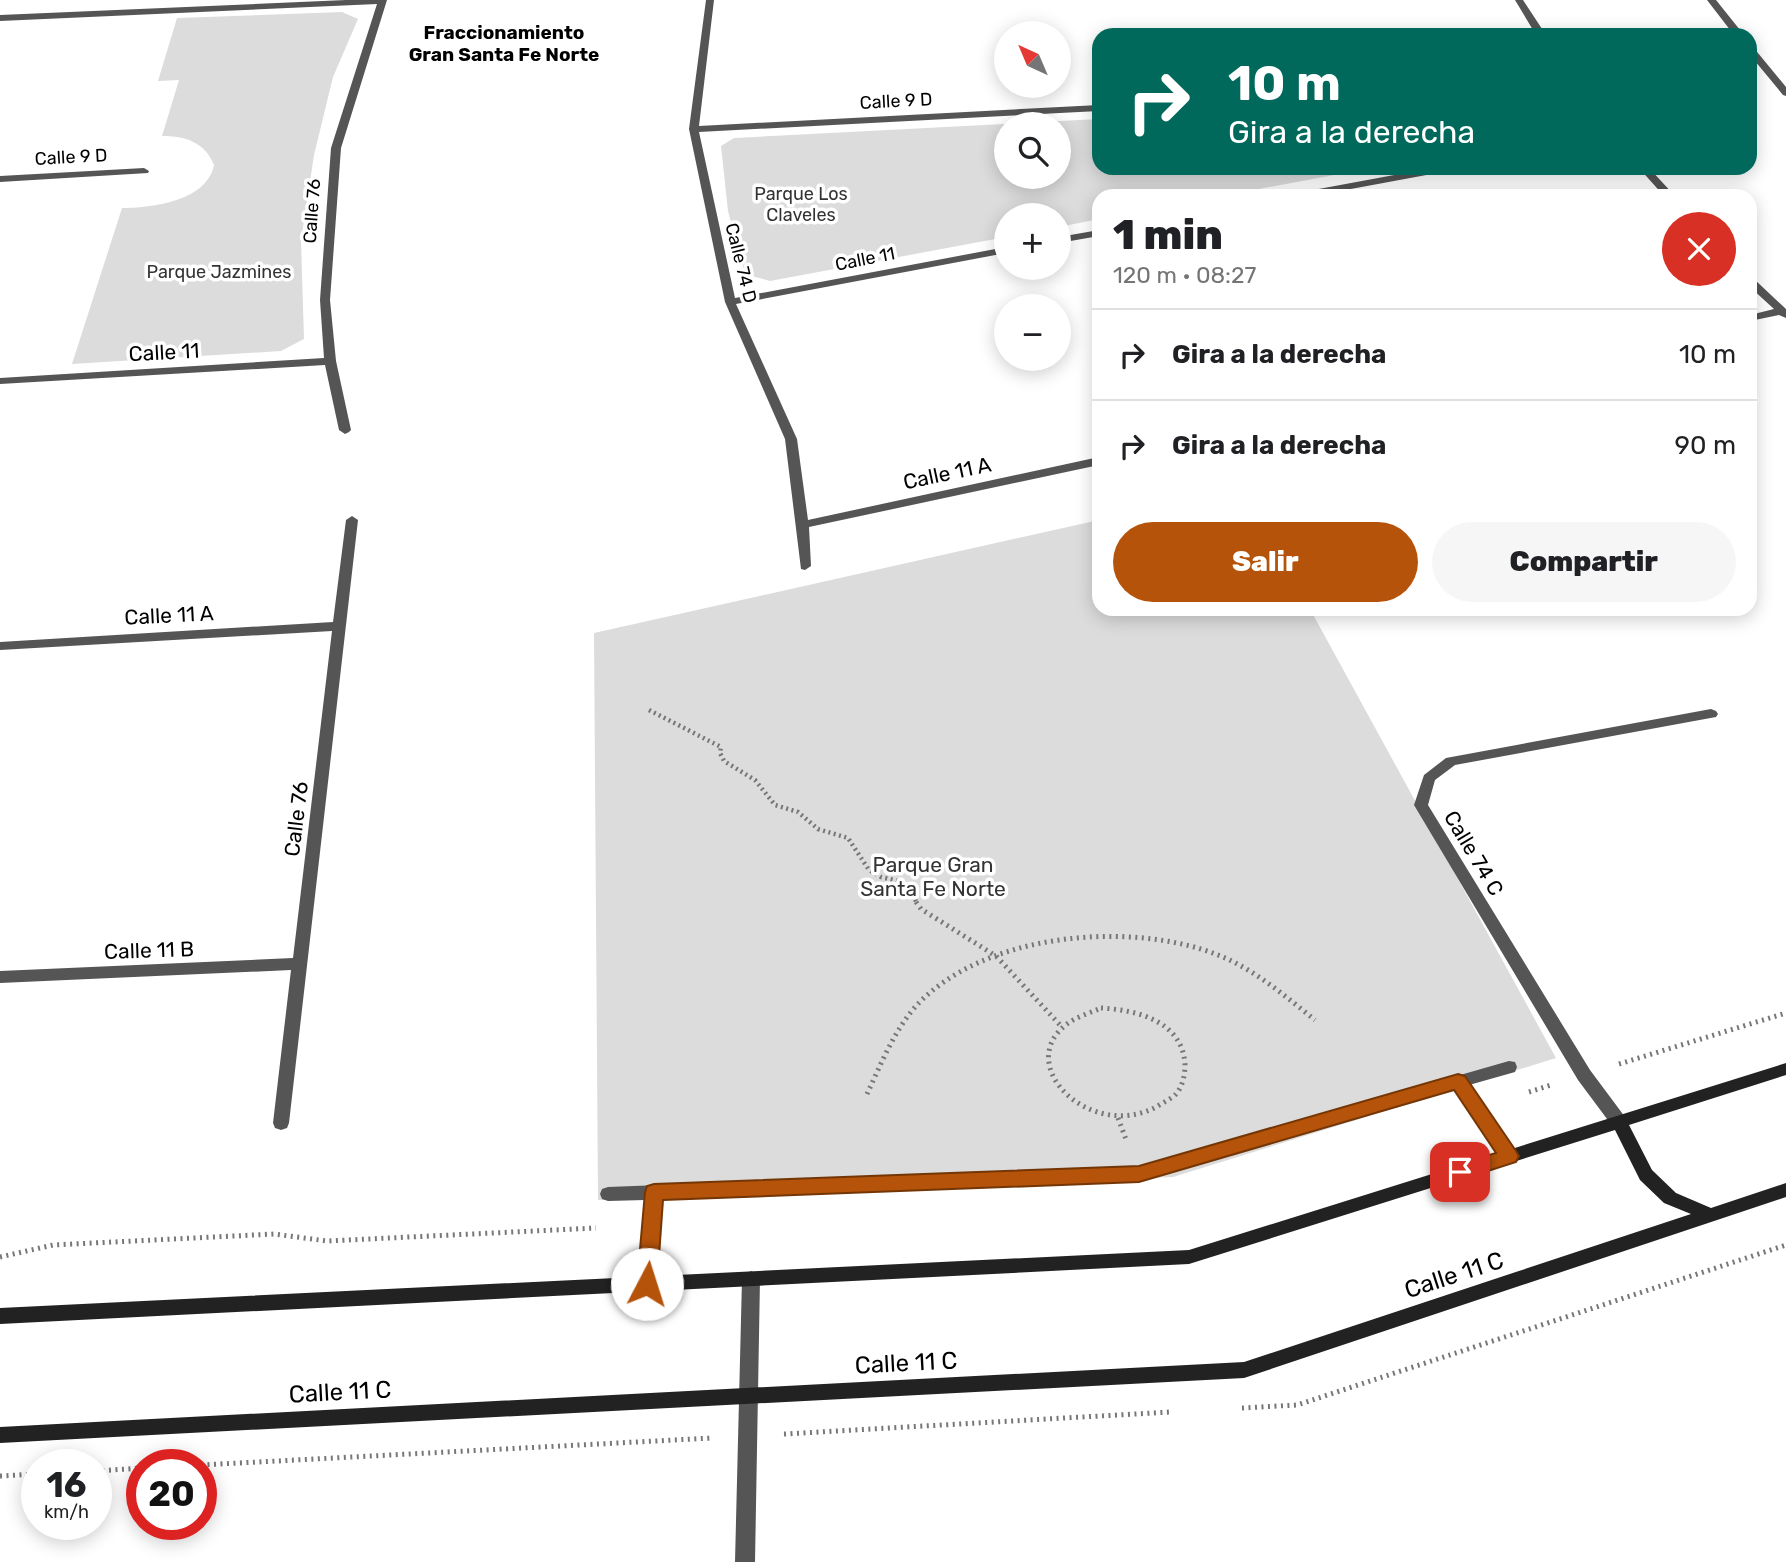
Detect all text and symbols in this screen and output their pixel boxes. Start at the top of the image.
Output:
district label: Fraccionamiento Gran Santa Fe Norte [409,21,599,66]
north arrow [994,21,1071,98]
map controls [994,21,1071,371]
text: 10 m [1228,54,1341,112]
icon: right [1113,56,1204,147]
street label: Calle 9 D [859,88,933,114]
button: search [994,112,1071,189]
text: Gira a la derecha [1228,113,1475,151]
street label: Calle 9 D [34,144,108,170]
street label: Calle 76 [299,178,325,244]
park label: Parque Los Claveles [754,183,848,226]
button: + [994,203,1071,280]
text: 1 min [1113,210,1223,260]
button: close [1662,212,1736,286]
street label: Calle 74 D [720,221,762,305]
street label: Calle 11 [833,242,897,276]
park label: Parque Jazmines [147,261,291,283]
text: 120 m · 08:27 [1113,261,1256,289]
button: − [994,294,1071,371]
icon: right [1113,336,1151,374]
street label: Calle 11 [128,338,200,366]
text: Gira a la derecha [1172,339,1386,370]
text: 10 m [1679,339,1736,370]
icon: right [1113,427,1151,465]
text: Gira a la derecha [1172,430,1386,461]
text: 90 m [1675,430,1736,461]
street label: Calle 11 A [901,451,993,495]
button: Salir [1113,522,1418,602]
button: Compartir [1432,522,1736,602]
street label: Calle 11 A [124,600,214,630]
street label: Calle 76 [279,780,313,858]
street label: Calle 74 C [1439,806,1509,900]
park label: Parque Gran Santa Fe Norte [860,852,1006,901]
street label: Calle 11 B [104,936,194,964]
pin [1430,1142,1490,1202]
icon: arrive [1441,1153,1479,1191]
street label: Calle 11 C [1401,1246,1507,1304]
position arrow [610,1247,684,1321]
street label: Calle 11 C [854,1346,958,1380]
street label: Calle 11 C [288,1375,392,1409]
speed limit sign: 20 [126,1449,217,1540]
text: 16 [46,1464,87,1506]
text: km/h [44,1501,89,1523]

